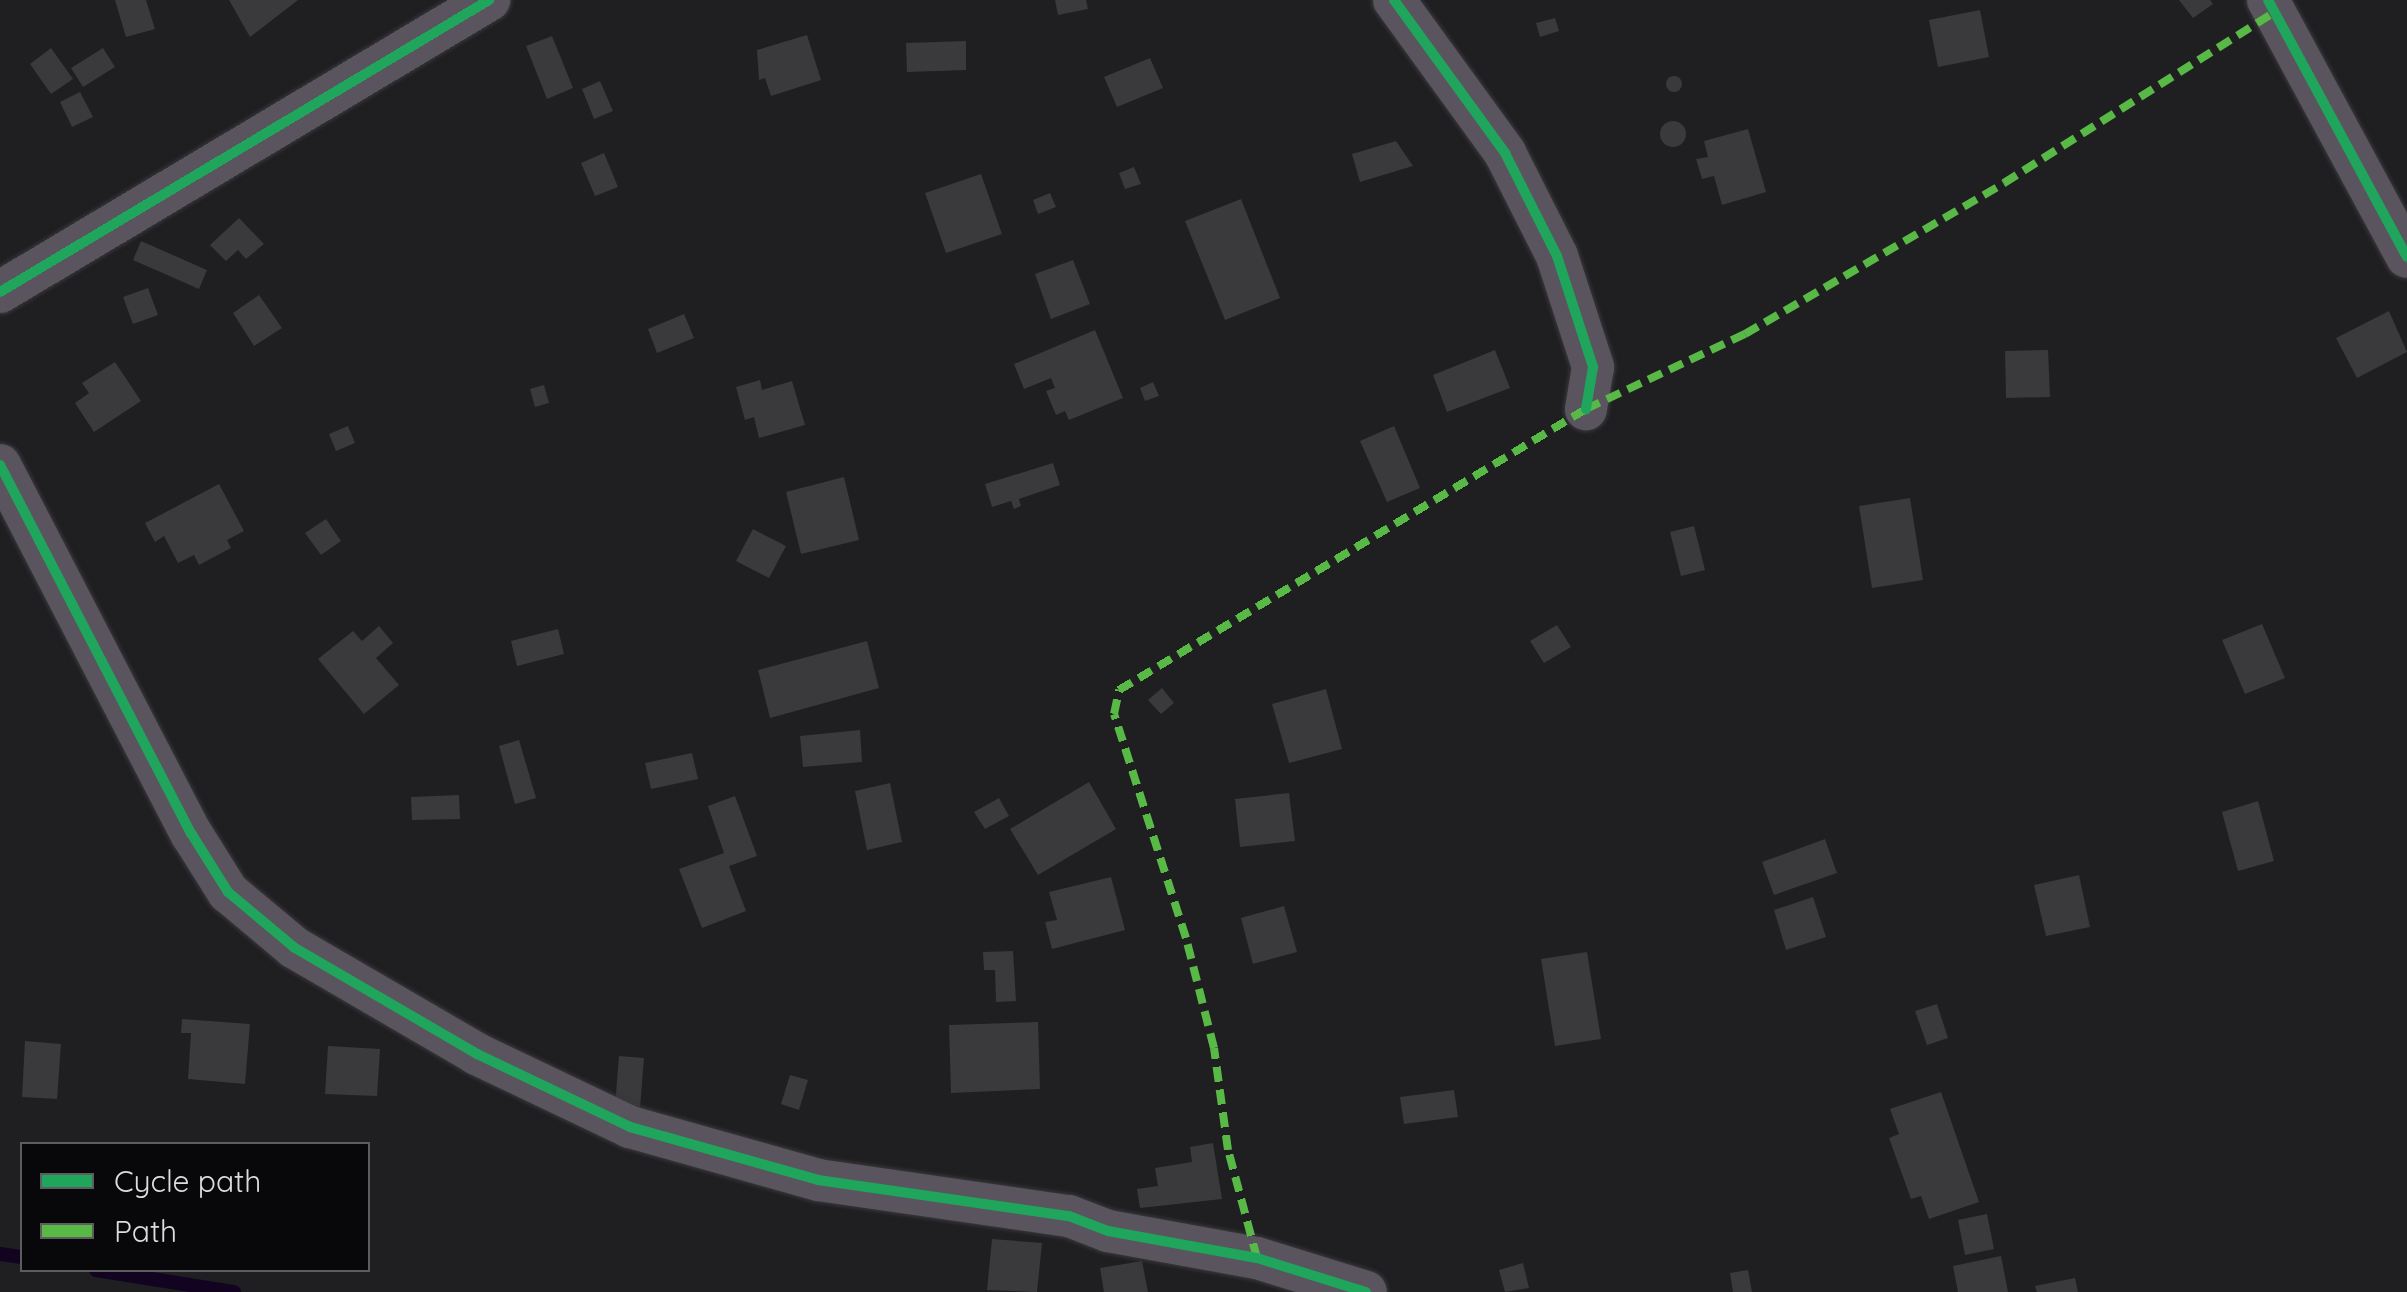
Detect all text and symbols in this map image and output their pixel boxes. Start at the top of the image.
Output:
legend [20,1142,370,1272]
text: Cycle path [114,1162,261,1200]
text: Path [114,1212,177,1250]

